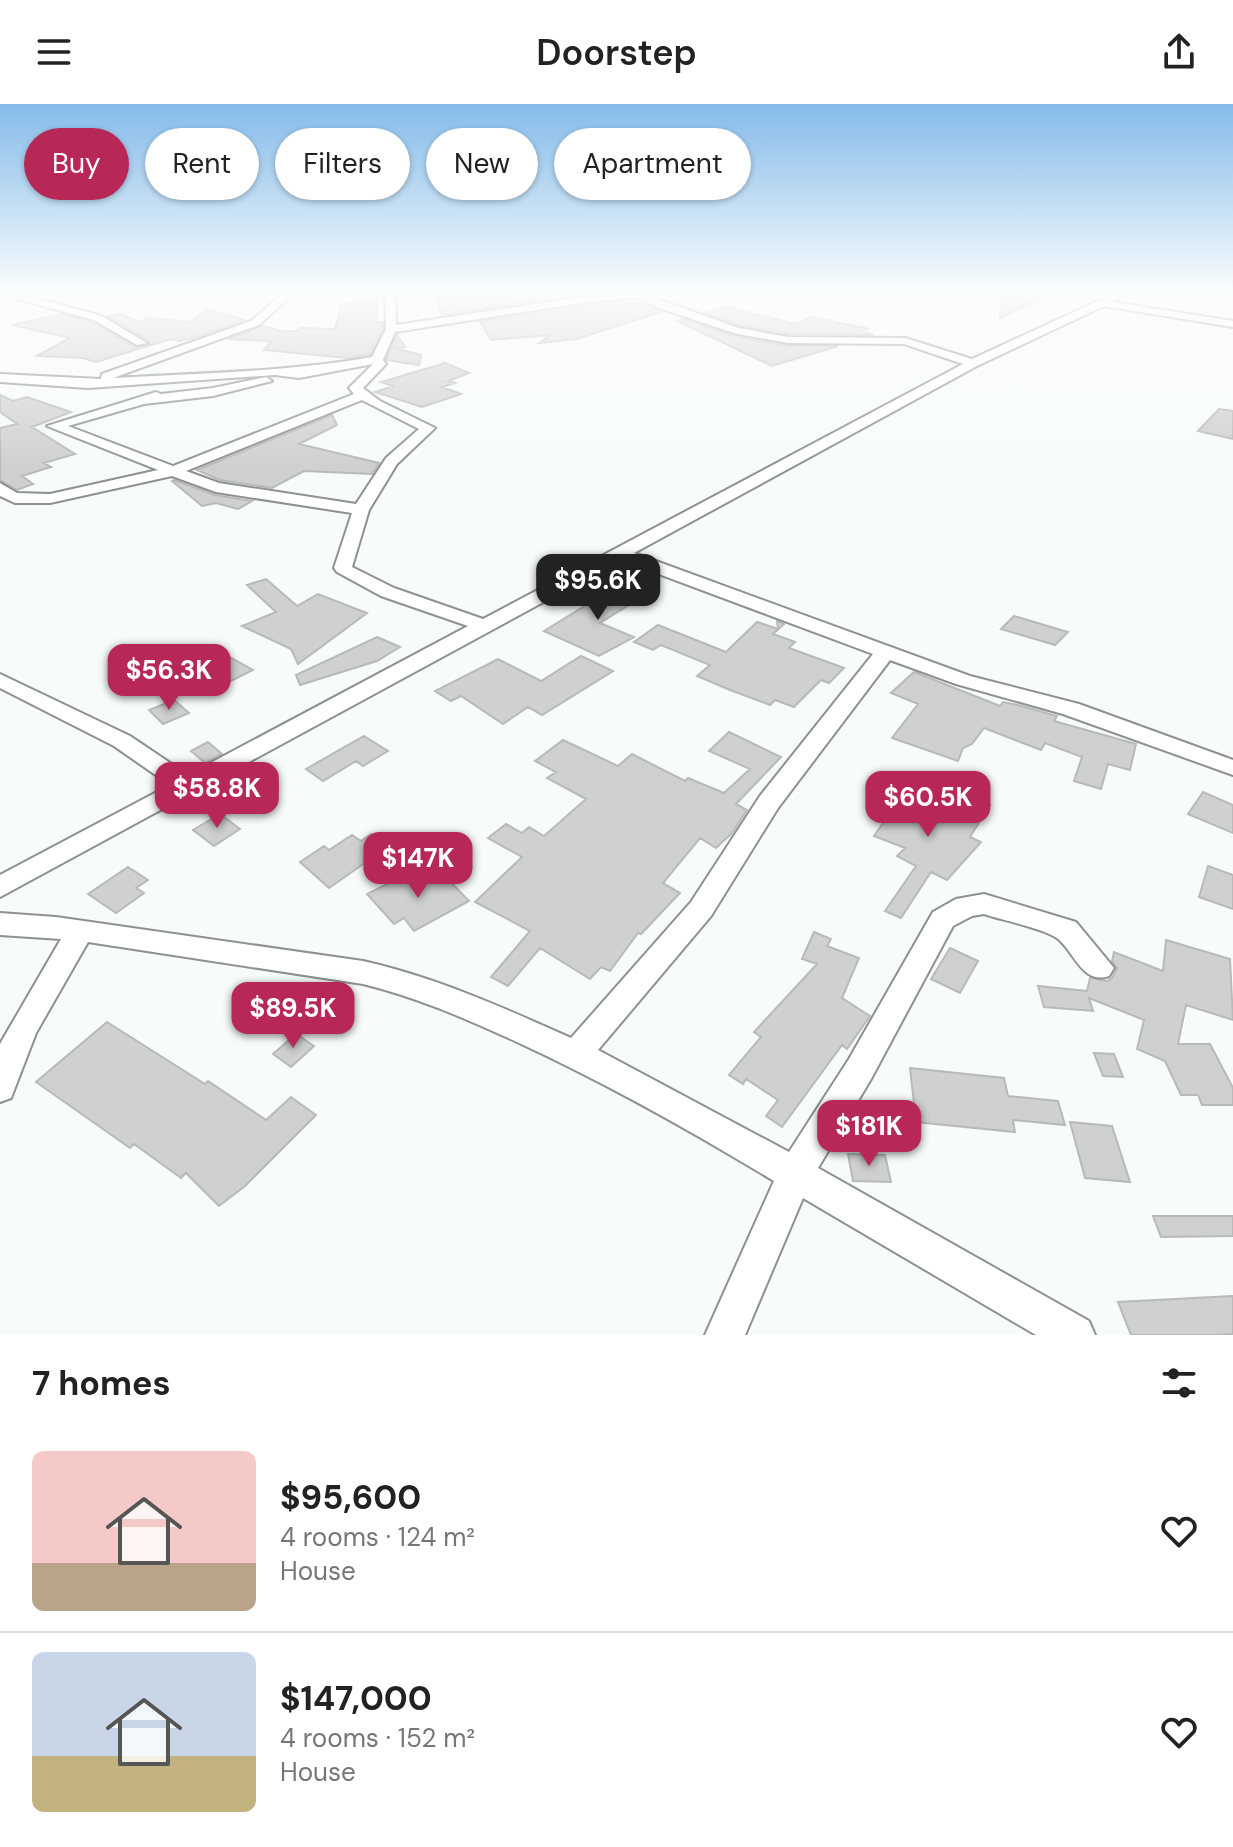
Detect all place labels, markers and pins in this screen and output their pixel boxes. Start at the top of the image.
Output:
pin: $95.6K [533,554,663,622]
pin: $56.3K [104,644,234,712]
pin: $58.8K [152,762,282,830]
pin: $60.5K [863,771,993,839]
pin: $147K [362,832,474,900]
pin: $89.5K [228,982,358,1050]
pin: $181K [813,1100,925,1168]

